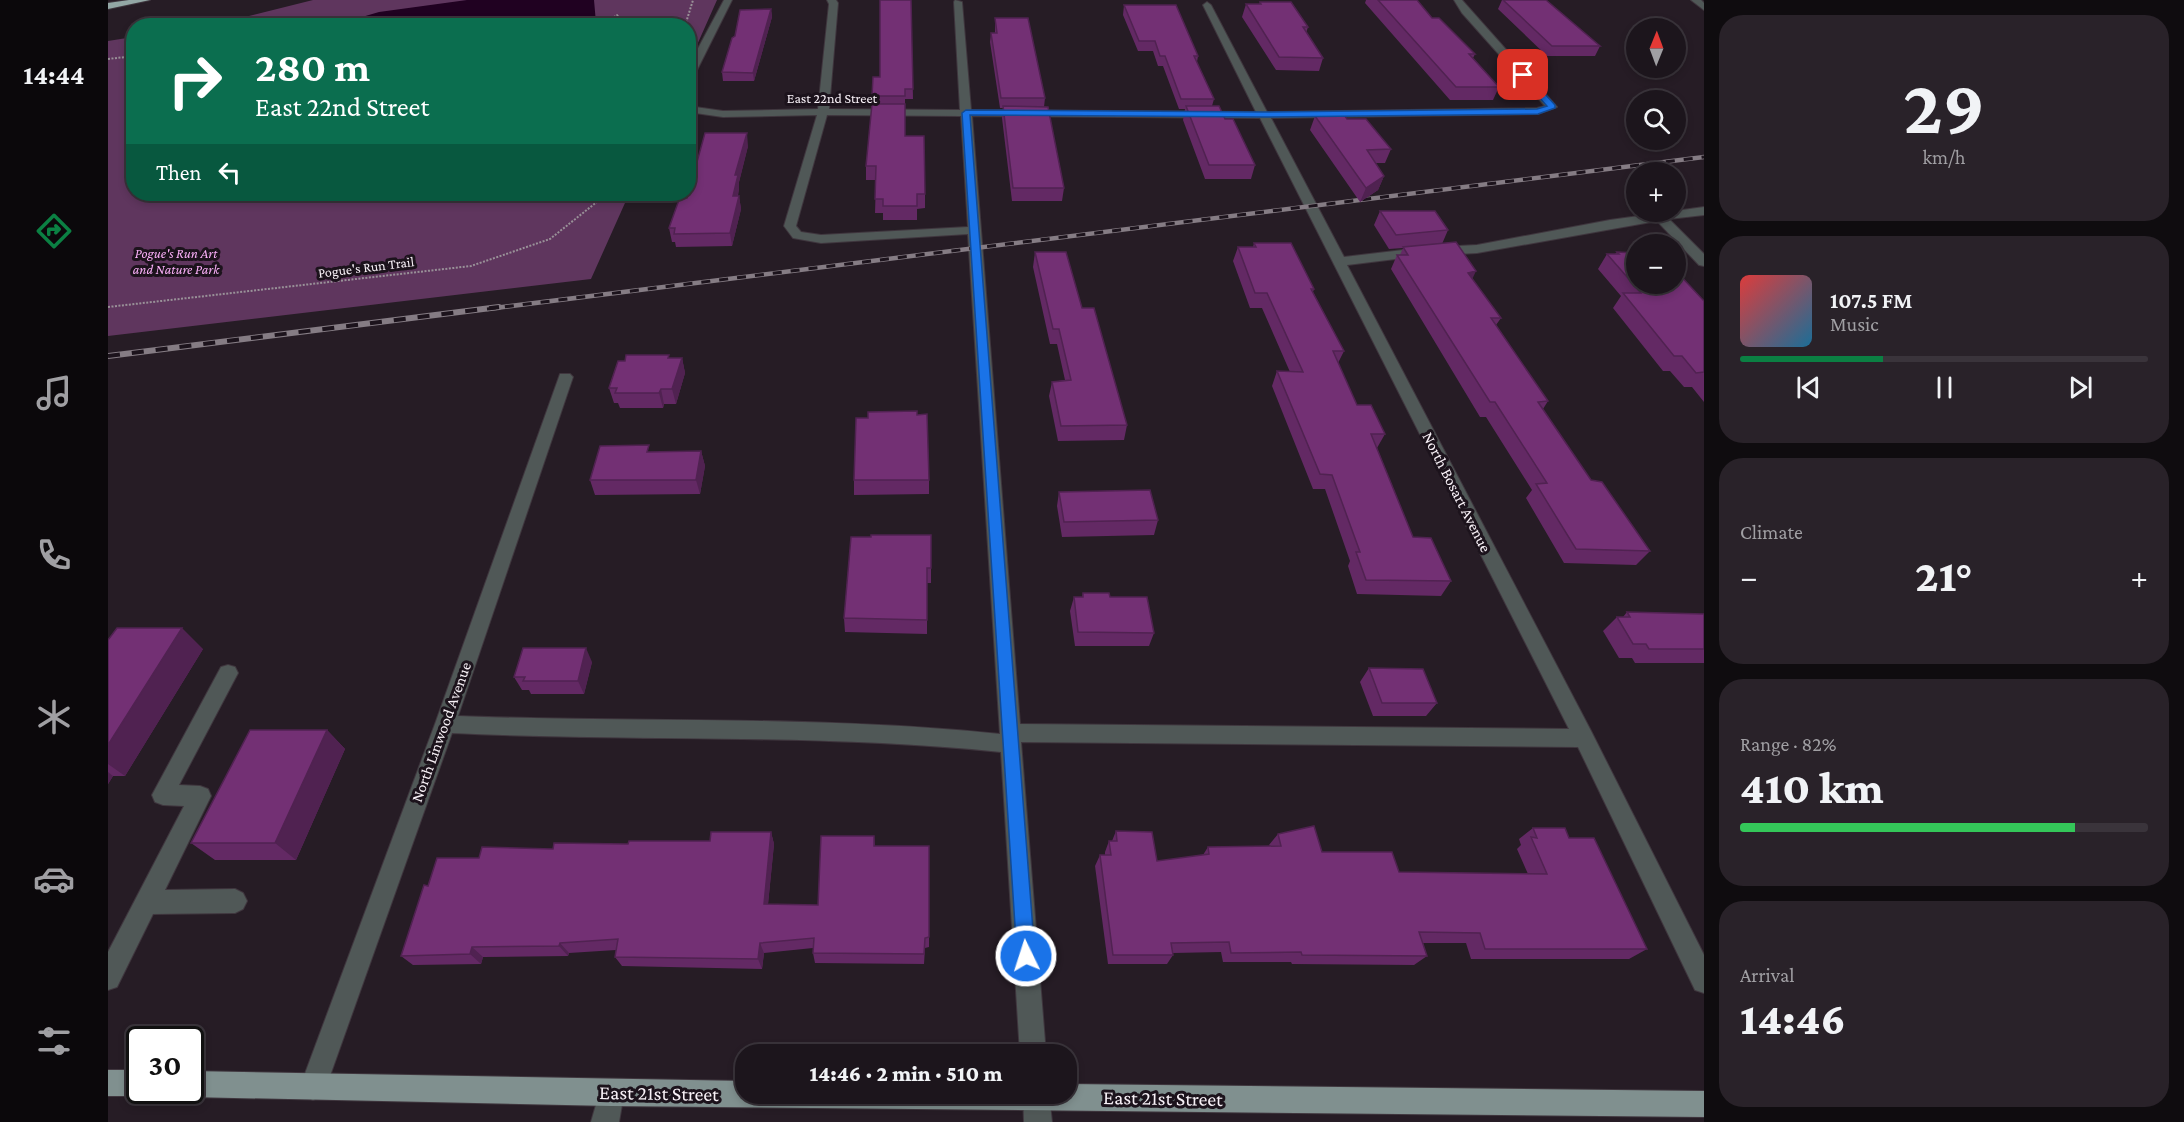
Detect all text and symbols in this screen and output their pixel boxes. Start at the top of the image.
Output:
north arrow [1626,18,1686,78]
map controls [1626,18,1686,294]
icon: right [156,42,234,120]
text: 280 m [255,43,370,90]
pin [1497,49,1548,100]
icon: arrive [1506,58,1539,91]
text: 14:44 [23,60,85,90]
text: 29 [1903,63,1985,150]
street label: East 22nd Street [787,90,878,106]
button: search [1626,90,1686,150]
text: East 22nd Street [255,92,429,122]
text: km/h [1922,146,1966,168]
icon: left [213,156,246,189]
text: Then [156,160,201,185]
button: + [1626,162,1686,222]
icon: directions [33,210,75,252]
button: − [1626,234,1686,294]
park label: Pogue's Run Art and Nature Park [133,245,220,277]
street label: Pogue's Run Trail [317,253,415,281]
text: 107.5 FM [1830,288,1913,313]
text: Music [1830,313,1879,335]
icon: previous [1792,371,1825,404]
icon: pause [1928,371,1961,404]
icon: next [2064,371,2097,404]
icon: music [33,372,75,414]
street label: North Bosart Avenue [1419,429,1495,555]
text: Climate [1740,521,1803,543]
icon: phone [33,534,75,576]
text: 21° [1915,551,1973,601]
text: − [1740,558,1757,595]
text: + [2131,558,2148,595]
street label: North Linwood Avenue [408,660,474,804]
icon: climate [33,696,75,738]
text: Range · 82% [1740,733,1837,755]
text: 410 km [1740,763,1883,813]
icon: car [33,858,75,900]
position arrow [994,924,1058,988]
text: Arrival [1740,964,1794,986]
text: 14:46 [1740,994,1846,1044]
icon: filters [33,1020,75,1062]
speed limit sign: 30 [126,1026,204,1104]
text: 14:46 · 2 min · 510 m [809,1061,1003,1086]
street label: East 21st Street [599,1081,719,1105]
street label: East 21st Street [1103,1086,1223,1110]

